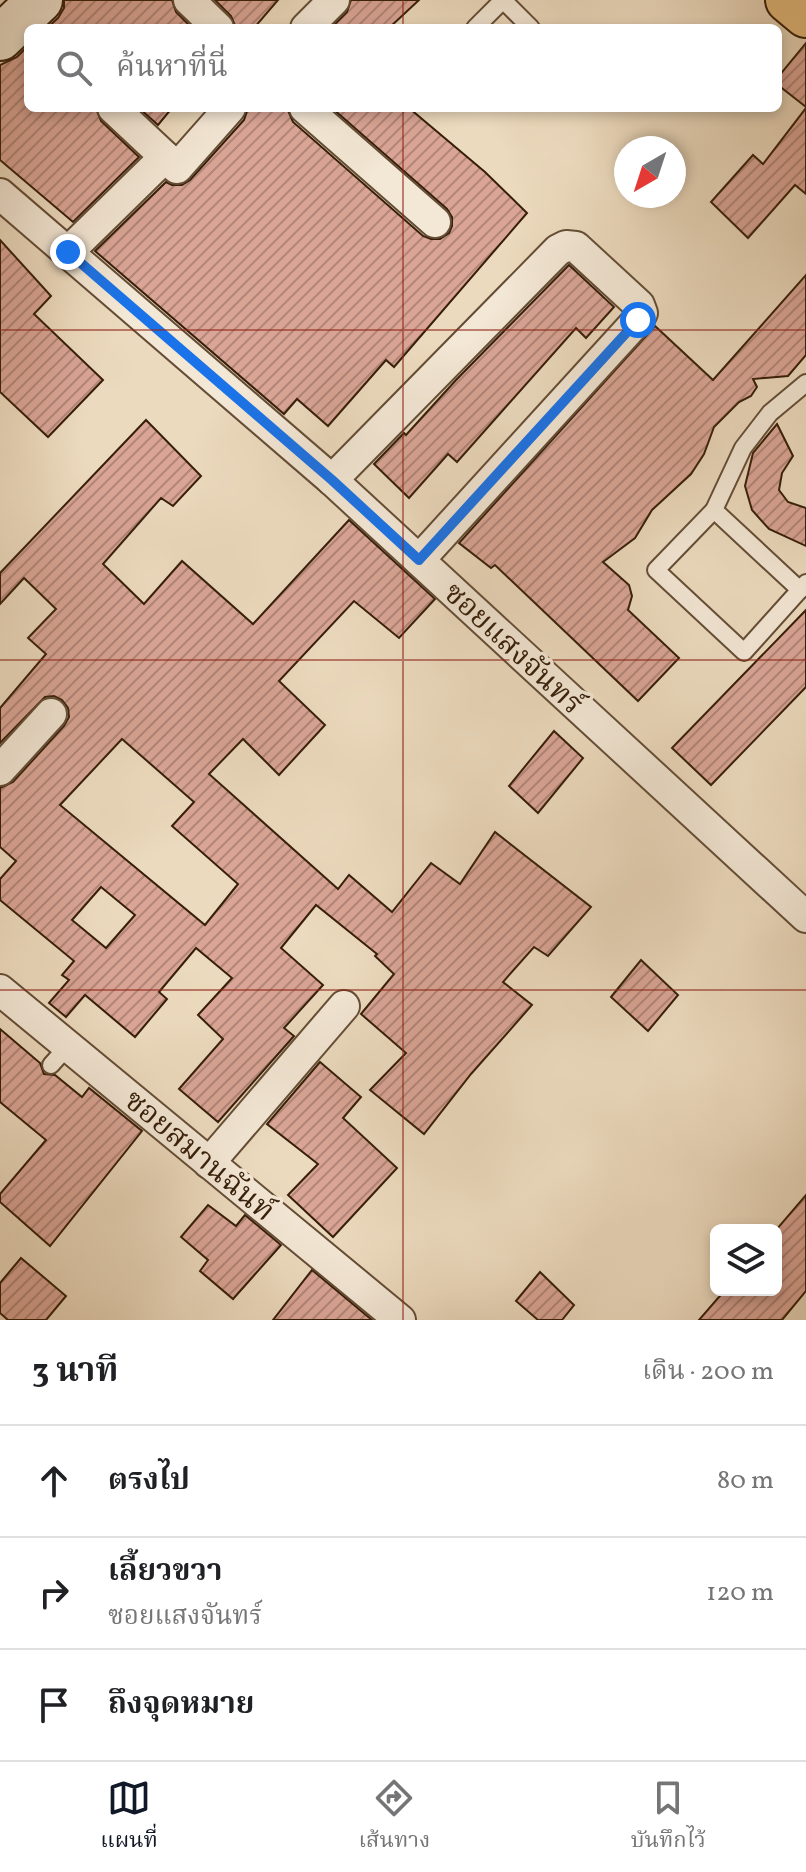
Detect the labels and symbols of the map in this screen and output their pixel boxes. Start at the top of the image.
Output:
north arrow [614,136,686,208]
route end [50,234,86,270]
route start [620,302,656,338]
street label: ซอยแสงจันทร์ [433,573,592,726]
street label: ซอยสมานฉันท์ [114,1081,283,1232]

